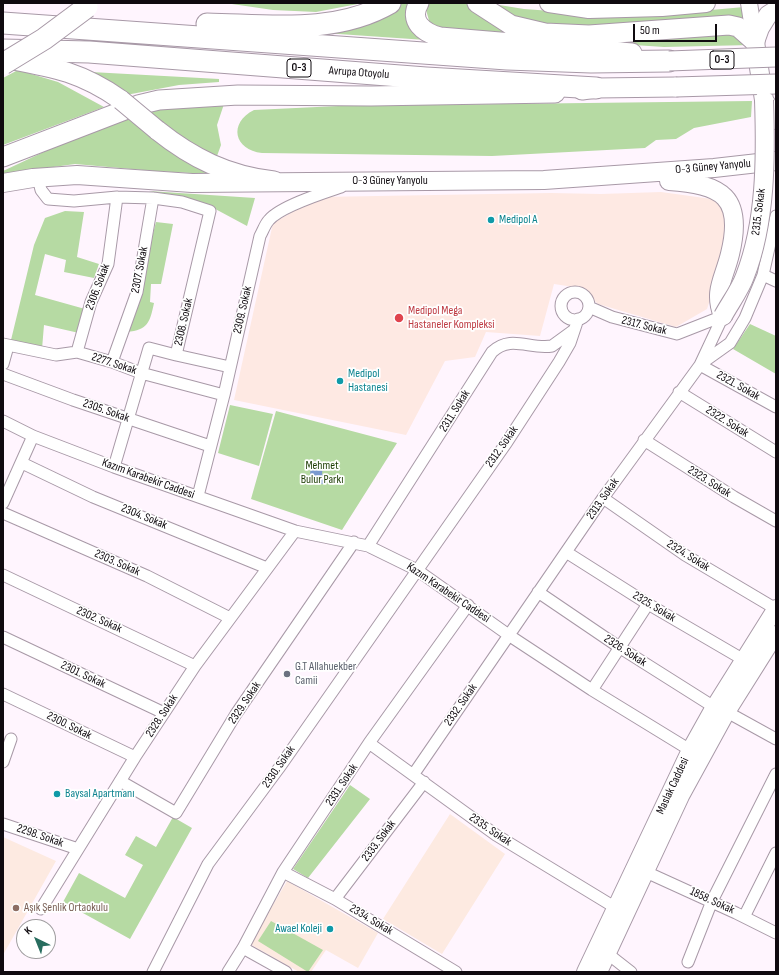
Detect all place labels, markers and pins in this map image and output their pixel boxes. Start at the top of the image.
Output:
place label: Medipol A [499,213,537,227]
marker: Medipol A [486,215,496,225]
place label: Medipol Mega Hastaneler Kompleksi [408,304,494,332]
marker: Medipol Mega Hastaneler Kompleksi [393,312,405,324]
place label: Medipol Hastanesi [348,367,388,395]
marker: Medipol Hastanesi [335,376,345,386]
place label: G.T Allahuekber Camii [295,660,356,688]
marker: G.T Allahuekber Camii [282,669,292,679]
place label: Baysal Apartmanı [65,787,134,801]
marker: Baysal Apartmanı [52,789,62,799]
place label: Aşık Şenlik Ortaokulu [24,901,108,915]
marker: Aşık Şenlik Ortaokulu [11,903,21,913]
place label: Awael Koleji [275,922,322,936]
marker: Awael Koleji [325,924,335,934]

